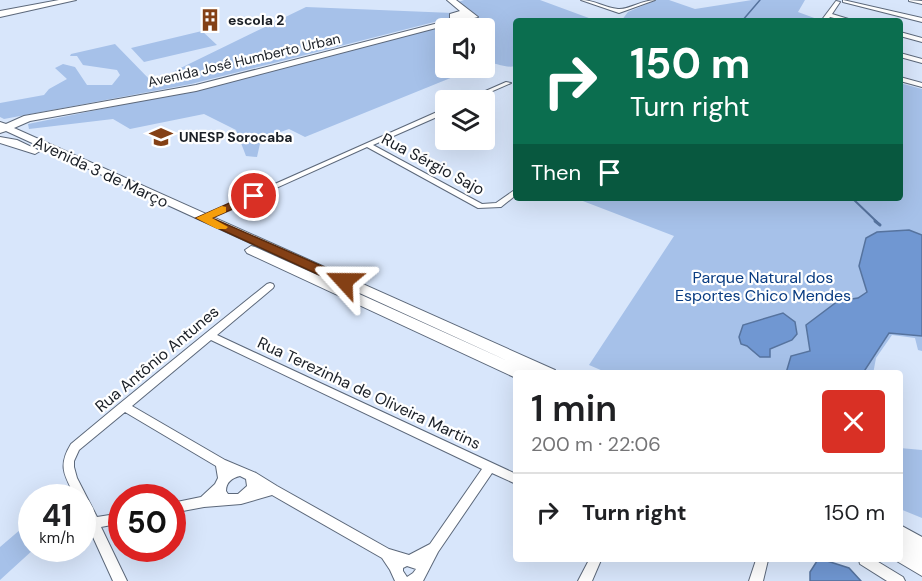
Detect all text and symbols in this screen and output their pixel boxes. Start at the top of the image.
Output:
building icon: escola 2 [197,7,223,33]
place label: escola 2 [228,11,284,29]
map controls [435,18,495,150]
button: sound [435,18,495,78]
street label: Avenida José Humberto Urban [146,29,342,91]
text: 150 m [630,36,750,91]
icon: right [531,42,609,120]
text: Turn right [630,89,750,124]
button: layers [435,90,495,150]
school or university icon: UNESP Sorocaba [148,124,174,150]
place label: UNESP Sorocaba [179,128,293,146]
street label: Rua Sérgio Sajo [378,128,488,200]
street label: Avenida 3 de Março [30,132,172,212]
icon: arrive [593,156,626,189]
text: Then [531,158,581,187]
pin [228,170,279,221]
icon: arrive [237,179,270,212]
position arrow [312,249,376,313]
park label: Parque Natural dos Esportes Chico Mendes [675,267,851,306]
street label: Rua Antônio Antunes [91,301,223,417]
street label: Rua Terezinha de Oliveira Martins [254,332,484,454]
text: 1 min [531,385,617,432]
button: close [822,390,885,453]
text: 200 m · 22:06 [531,431,661,457]
speed limit sign: 50 [108,484,186,562]
text: 41 [42,496,72,535]
icon: right [531,496,564,529]
text: Turn right [582,498,687,527]
text: 150 m [824,498,885,527]
text: km/h [39,528,75,548]

